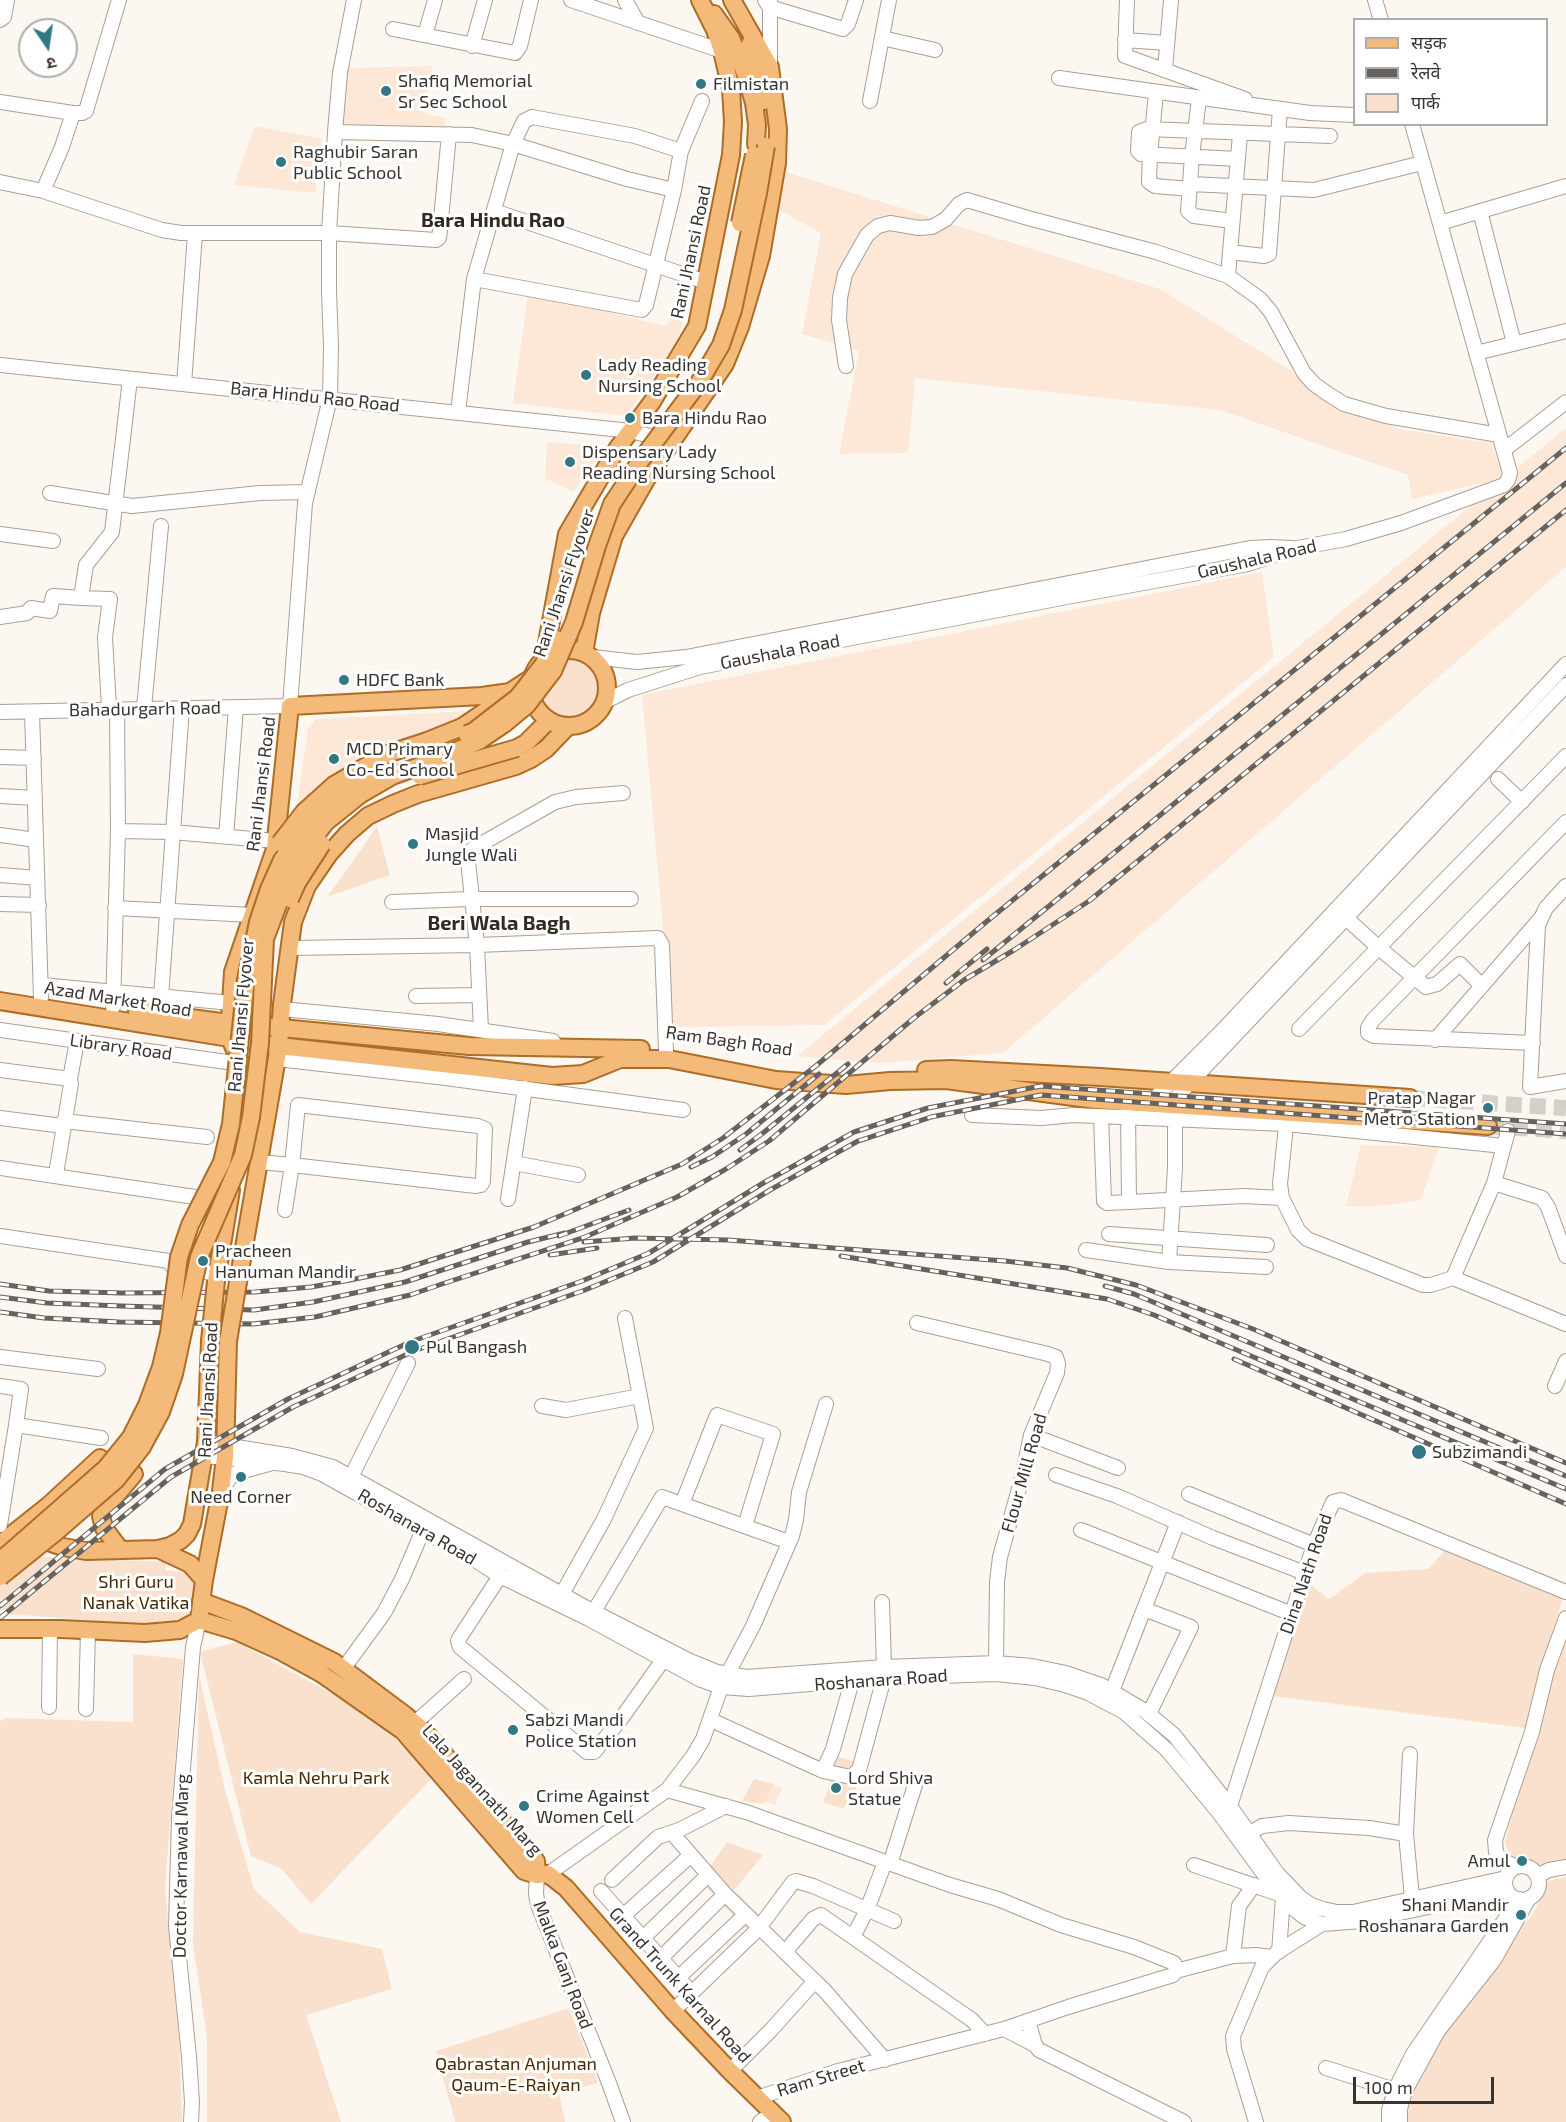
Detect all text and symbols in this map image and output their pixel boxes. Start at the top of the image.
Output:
north arrow [18,18,78,78]
legend [1353,18,1548,126]
text: सड़क [1411,31,1447,53]
text: उ [45,54,58,74]
text: रेलवे [1411,61,1441,83]
place label: Shafiq Memorial Sr Sec School [398,70,532,112]
place label: Filmistan [713,73,789,95]
marker: Filmistan [694,77,708,91]
marker: Shafiq Memorial Sr Sec School [379,84,393,98]
text: पार्क [1411,91,1440,113]
place label: Raghubir Saran Public School [293,141,418,184]
marker: Raghubir Saran Public School [274,155,288,169]
street label: Rani Jhansi Road [666,183,716,321]
district label: Bara Hindu Rao [421,208,565,232]
place label: Lady Reading Nursing School [598,354,721,397]
marker: Lady Reading Nursing School [579,368,593,382]
street label: Bara Hindu Rao Road [229,377,401,417]
place label: Bara Hindu Rao [642,407,767,429]
marker: Bara Hindu Rao [623,411,637,425]
place label: Dispensary Lady Reading Nursing School [582,441,775,484]
marker: Dispensary Lady Reading Nursing School [563,455,577,469]
street label: Rani Jhansi Flyover [529,506,599,660]
street label: Gaushala Road [1195,535,1319,583]
street label: Gaushala Road [718,630,842,674]
place label: HDFC Bank [356,669,444,691]
marker: HDFC Bank [337,673,351,687]
street label: Bahadurgarh Road [69,697,221,721]
street label: Rani Jhansi Road [242,715,280,853]
place label: MCD Primary Co-Ed School [346,738,454,780]
marker: MCD Primary Co-Ed School [327,752,341,766]
place label: Masjid Jungle Wali [425,823,517,866]
marker: Masjid Jungle Wali [406,837,420,851]
district label: Beri Wala Bagh [427,911,571,935]
street label: Rani Jhansi Flyover [223,937,259,1093]
street label: Azad Market Road [43,977,193,1021]
street label: Ram Bagh Road [664,1021,794,1061]
street label: Library Road [68,1029,174,1065]
place label: Pratap Nagar Metro Station [1364,1087,1476,1130]
marker: Pratap Nagar Metro Station [1481,1101,1495,1115]
place label: Pracheen Hanuman Mandir [215,1240,356,1282]
marker: Pracheen Hanuman Mandir [196,1254,210,1268]
street label: Rani Jhansi Road [194,1322,222,1458]
place label: Pul Bangash [426,1336,527,1358]
marker: Pul Bangash [403,1338,421,1356]
street label: Flour Mill Road [997,1411,1051,1535]
place label: Subzimandi [1432,1441,1527,1463]
marker: Subzimandi [1410,1443,1428,1461]
marker: Need Corner [234,1470,248,1484]
street label: Roshanara Road [354,1484,480,1570]
place label: Need Corner [190,1486,292,1508]
street label: Dina Nath Road [1275,1511,1337,1637]
park label: Shri Guru Nanak Vatika [83,1571,189,1614]
street label: Roshanara Road [814,1665,948,1695]
place label: Sabzi Mandi Police Station [525,1709,637,1752]
street label: Lala Jagannath Marg [417,1720,547,1860]
marker: Sabzi Mandi Police Station [506,1723,520,1737]
park label: Kamla Nehru Park [243,1767,389,1789]
place label: Lord Shiva Statue [848,1767,933,1810]
street label: Doctor Karnawal Marg [169,1774,193,1958]
marker: Lord Shiva Statue [829,1781,843,1795]
place label: Crime Against Women Cell [536,1785,649,1828]
marker: Crime Against Women Cell [517,1799,531,1813]
place label: Amul [1467,1850,1510,1872]
marker: Amul [1515,1854,1529,1868]
place label: Shani Mandir Roshanara Garden [1358,1894,1509,1936]
street label: Malka Ganj Road [529,1898,597,2032]
street label: Grand Trunk Karnal Road [604,1903,756,2067]
marker: Shani Mandir Roshanara Garden [1514,1908,1528,1922]
park label: Qabrastan Anjuman Qaum-E-Raiyan [435,2053,597,2096]
street label: Ram Street [774,2054,868,2102]
scale bar [1356,2065,1497,2103]
text: 100 m [1364,2076,1413,2098]

